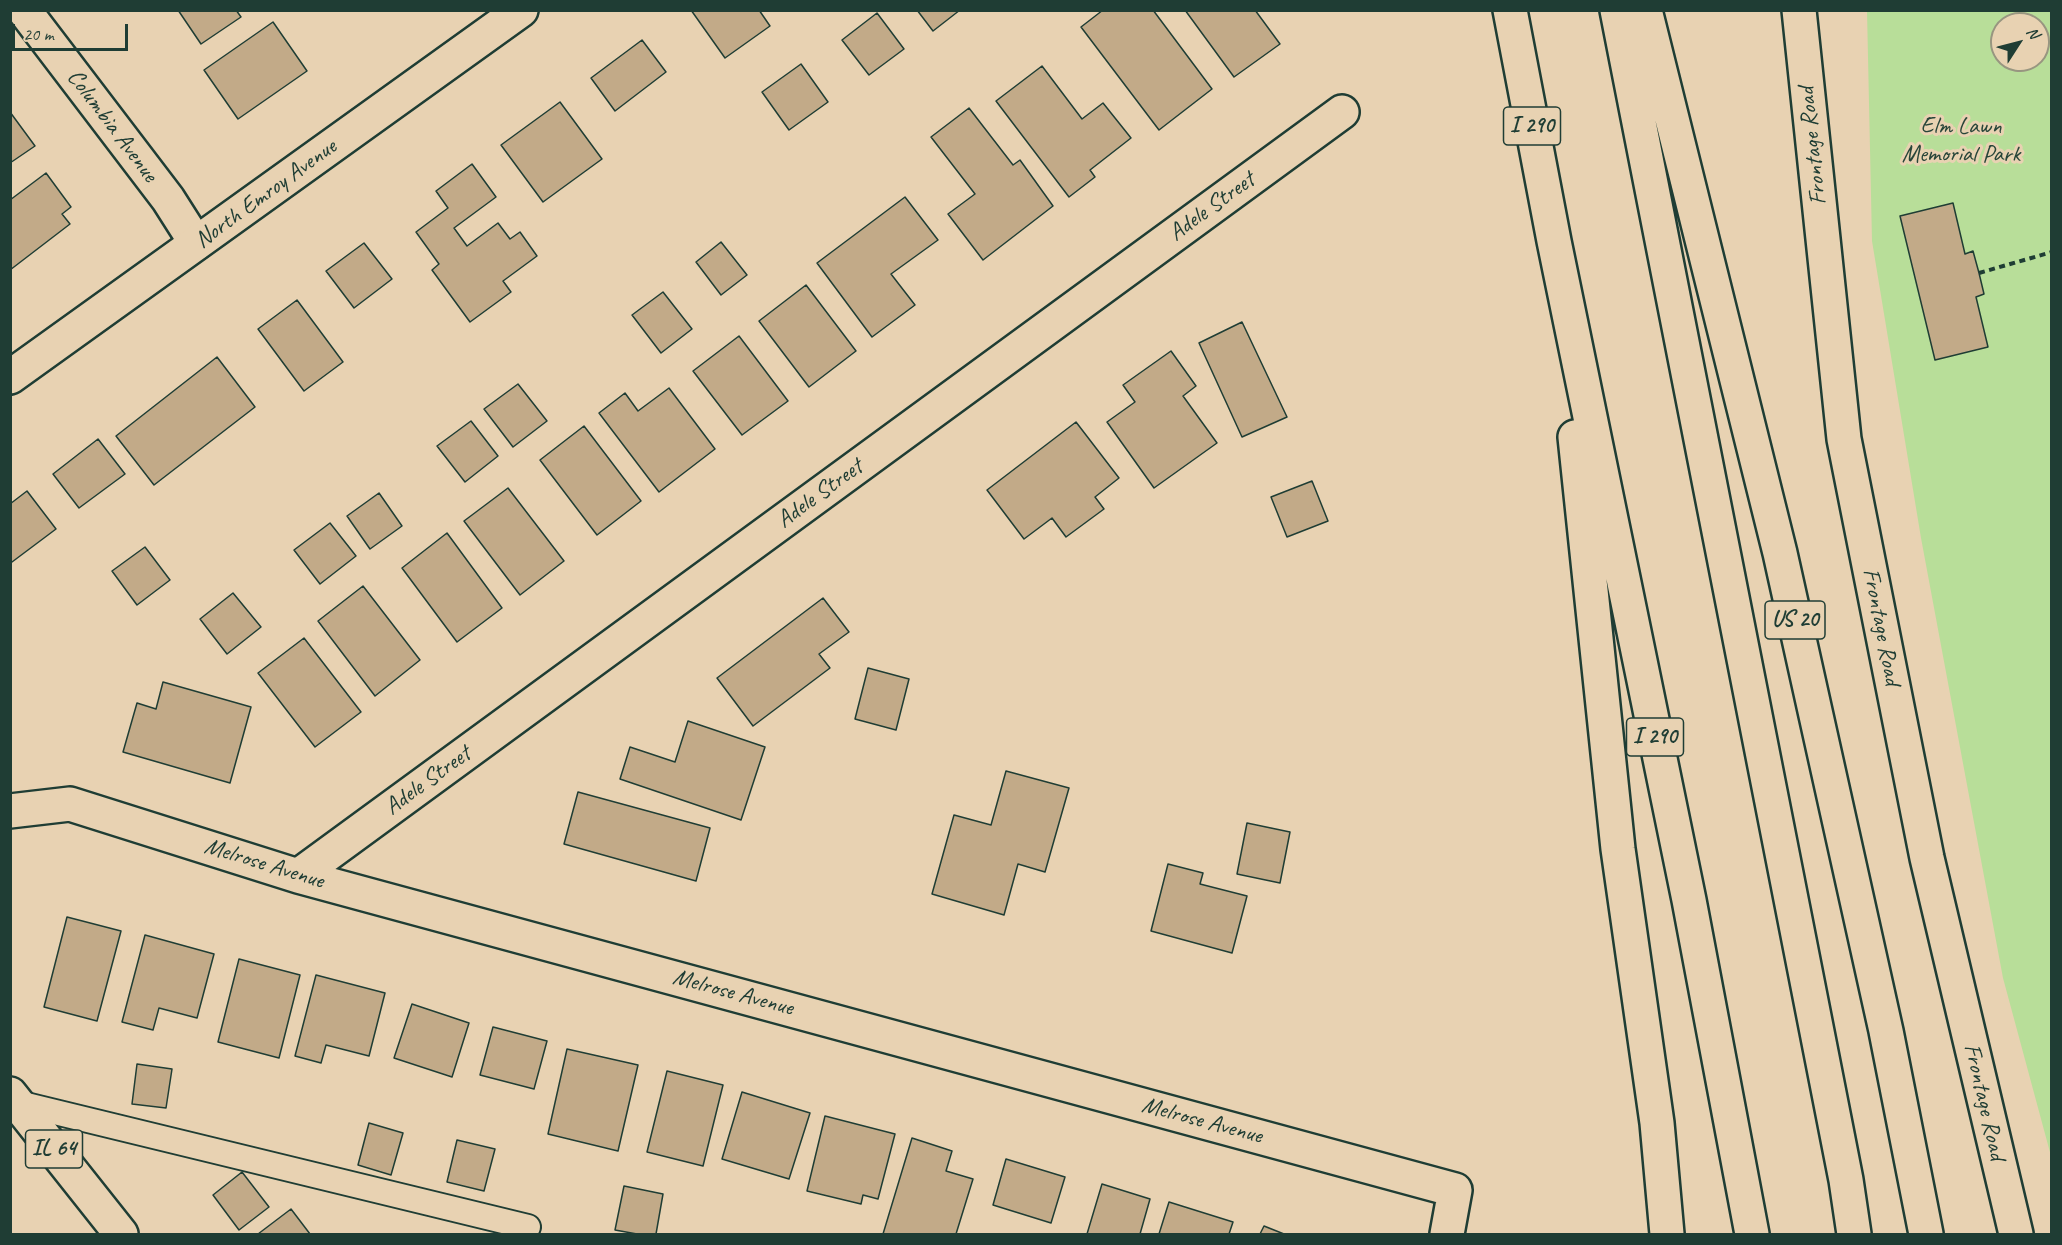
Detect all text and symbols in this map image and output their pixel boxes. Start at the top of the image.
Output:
scale bar [15,12,130,50]
north arrow [1990,12,2050,72]
text: 20 m [23,23,54,45]
text: N [2022,23,2044,42]
street label: Columbia Avenue [60,64,164,188]
street label: Frontage Road [1792,86,1834,206]
road number: I 290 [1504,107,1561,145]
park label: Elm Lawn Memorial Park [1902,113,2020,169]
street label: North Emroy Avenue [189,133,343,255]
street label: Adele Street [1163,166,1261,248]
street label: Adele Street [771,453,869,535]
street label: Frontage Road [1856,566,1906,688]
road number: US 20 [1765,601,1825,639]
road number: I 290 [1626,718,1684,756]
street label: Adele Street [379,740,477,822]
street label: Melrose Avenue [201,832,327,896]
street label: Melrose Avenue [670,963,796,1023]
street label: Frontage Road [1957,1041,2011,1163]
street label: Melrose Avenue [1139,1091,1265,1151]
road number: IL 64 [26,1130,82,1168]

